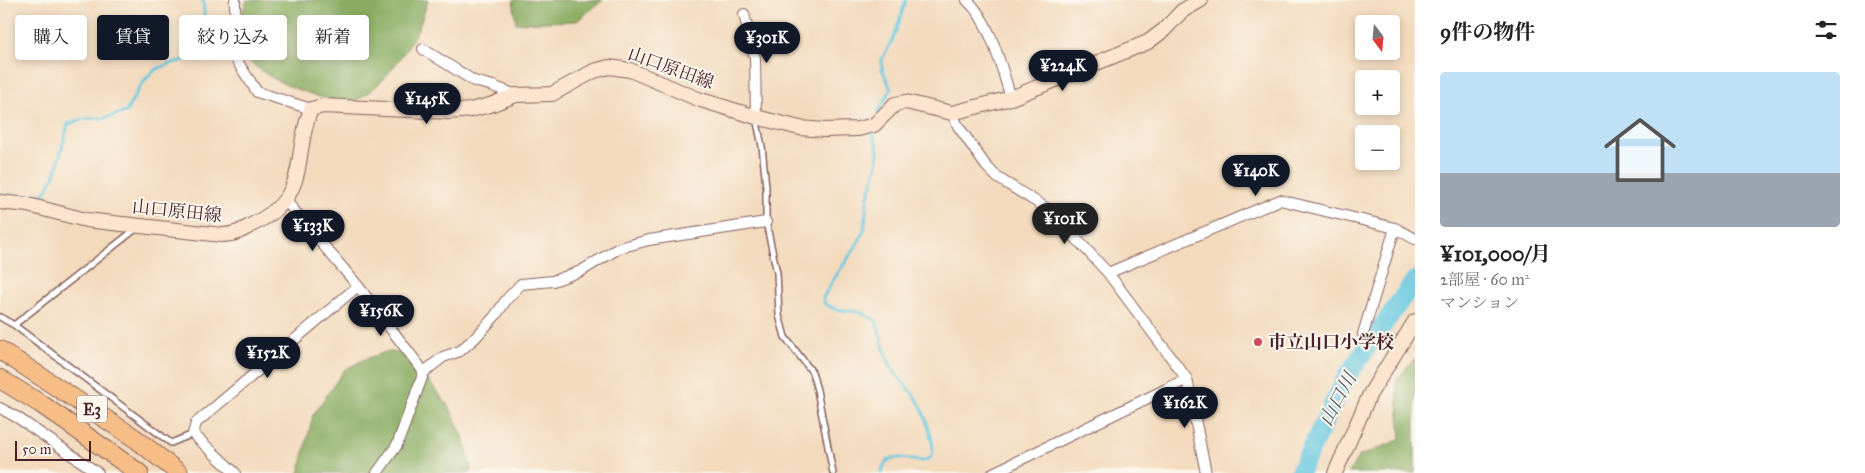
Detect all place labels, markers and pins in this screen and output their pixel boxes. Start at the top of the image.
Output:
pin: ¥301K [732,22,802,64]
pin: ¥224K [1028,49,1098,92]
pin: ¥145K [392,82,462,125]
pin: ¥140K [1221,154,1291,197]
pin: ¥101K [1030,202,1100,245]
pin: ¥133K [278,210,348,252]
pin: ¥156K [346,294,416,337]
place label: 市立山口小学校 [1268,331,1394,353]
pin: ¥152K [233,336,303,379]
marker: 市立山口小学校 [1252,336,1264,348]
pin: ¥162K [1150,386,1220,429]

